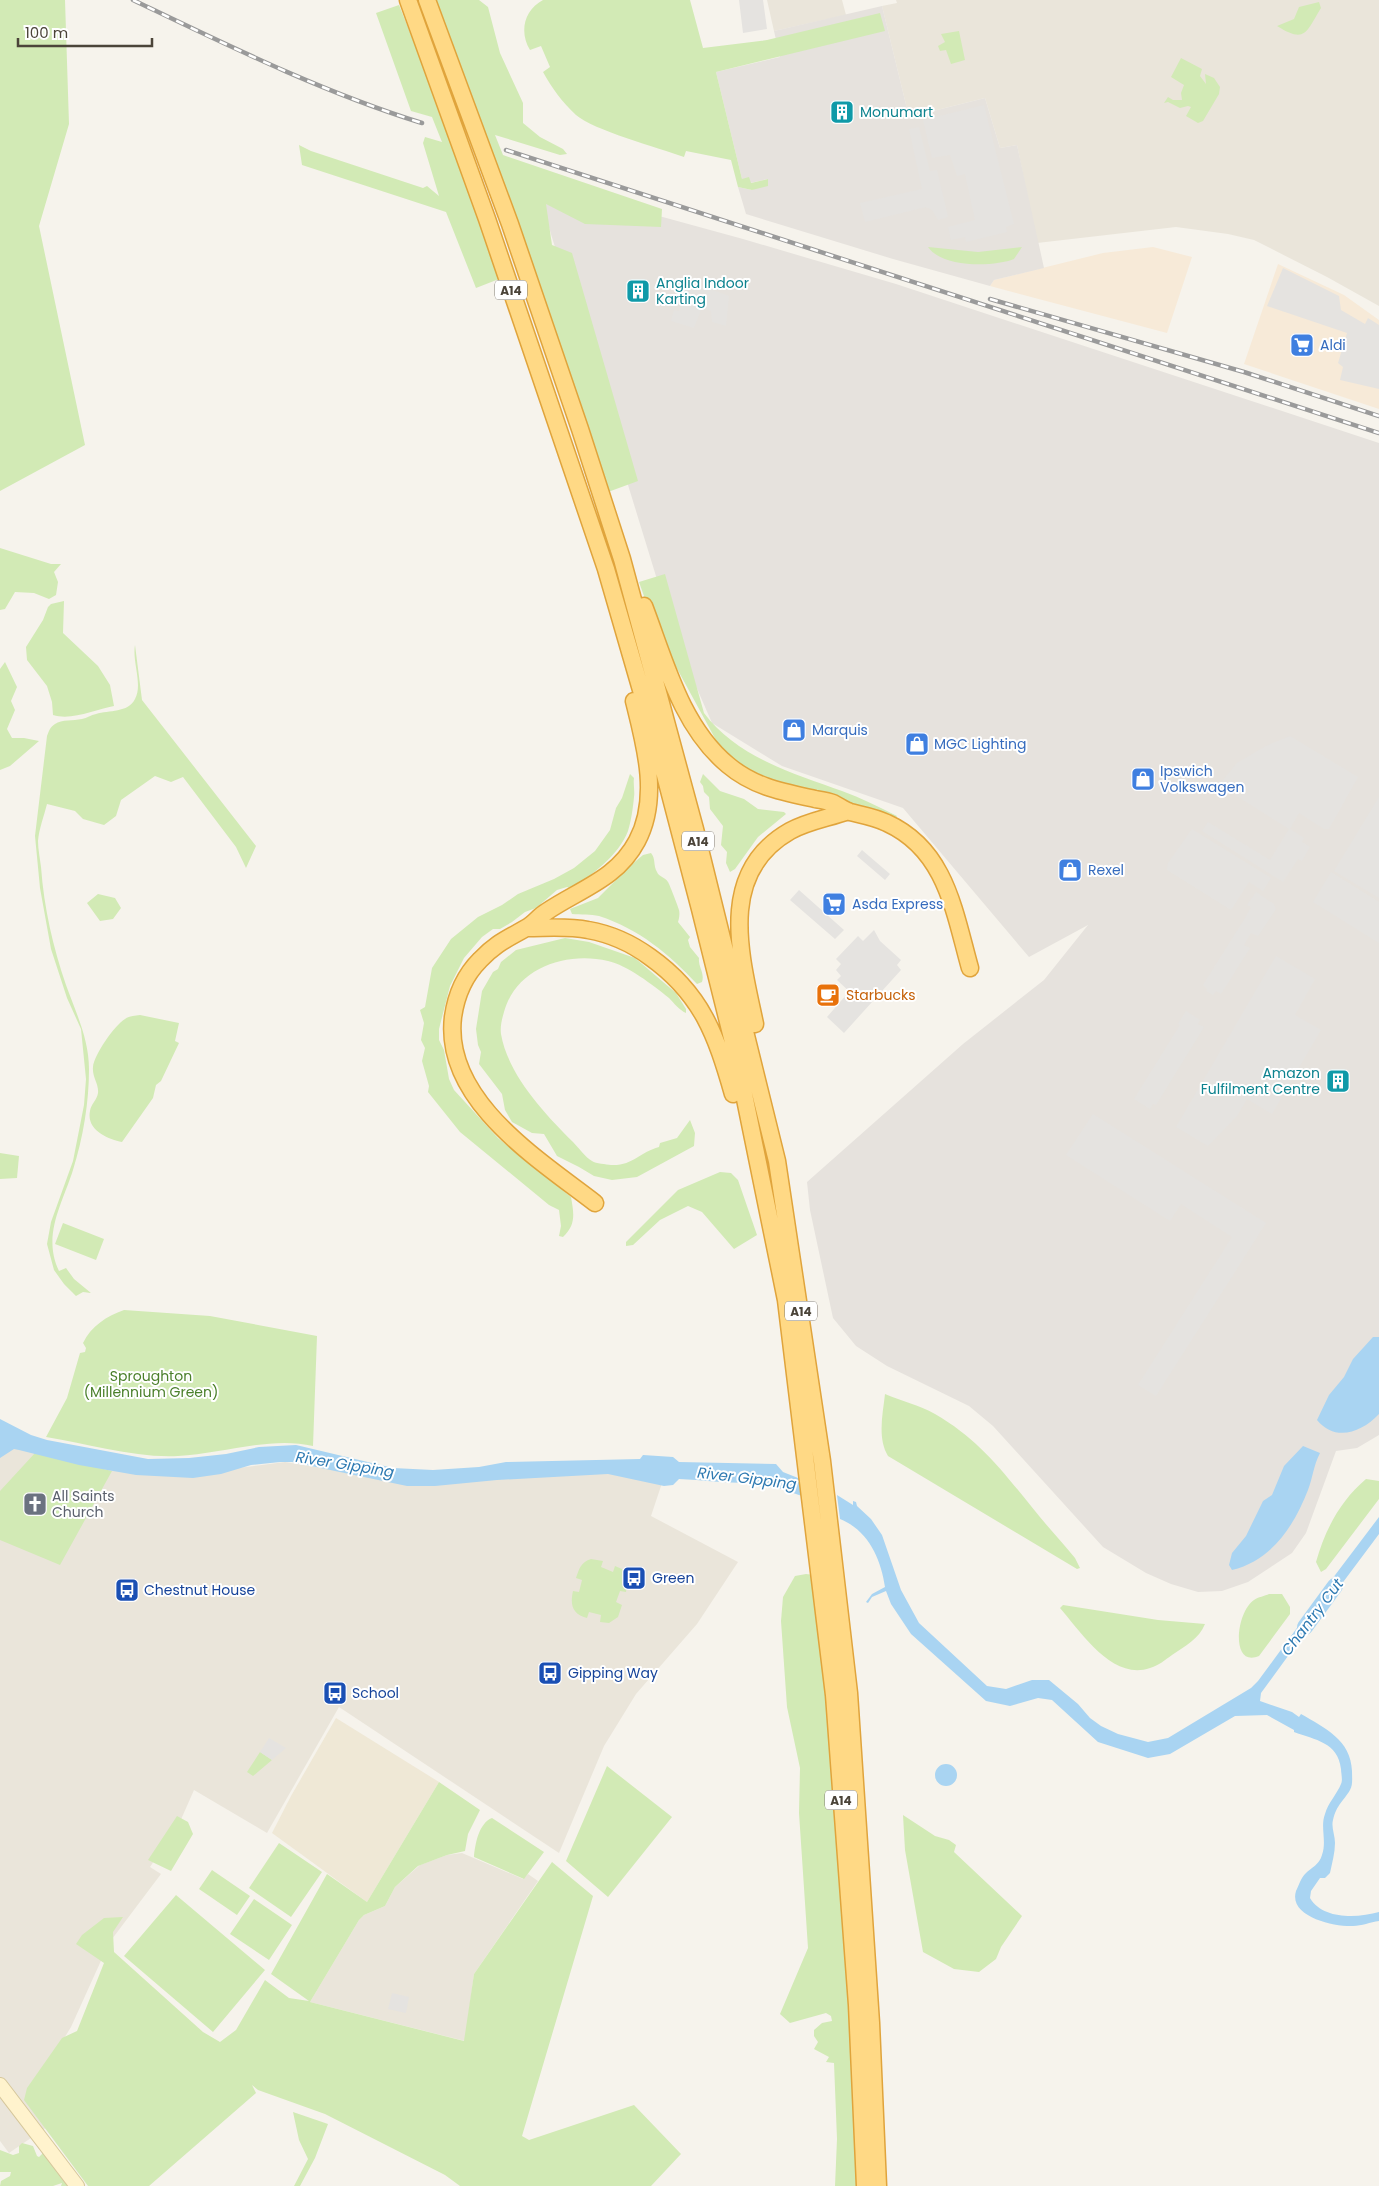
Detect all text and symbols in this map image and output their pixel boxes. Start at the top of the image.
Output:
scale bar [18,15,151,47]
text: 100 m [25,22,68,43]
building icon: Monumart [829,99,855,125]
place label: Monumart [860,102,933,122]
place label: Anglia Indoor Karting [656,273,749,309]
building icon: Anglia Indoor Karting [625,278,651,304]
road number: A14 [495,280,527,300]
supermarket icon: Aldi [1289,332,1315,358]
place label: Aldi [1320,335,1346,355]
shop icon: Marquis [781,717,807,743]
place label: Marquis [812,720,868,740]
shop icon: MGC Lighting [904,731,930,757]
place label: MGC Lighting [934,734,1026,754]
place label: Ipswich Volkswagen [1160,761,1244,797]
shop icon: Ipswich Volkswagen [1130,766,1156,792]
road number: A14 [682,831,714,850]
shop icon: Rexel [1057,857,1083,883]
place label: Rexel [1088,860,1124,880]
supermarket icon: Asda Express [821,891,847,917]
place label: Asda Express [852,894,943,914]
cafe icon: Starbucks [815,982,841,1008]
place label: Starbucks [846,985,915,1005]
place label: Amazon Fulfilment Centre [1201,1063,1320,1099]
building icon: Amazon Fulfilment Centre [1325,1068,1351,1094]
road number: A14 [785,1302,817,1320]
park label: Sproughton (Millennium Green) [84,1366,218,1402]
water label: River Gipping [294,1446,396,1482]
water label: River Gipping [696,1462,798,1494]
place label: All Saints Church [52,1486,115,1522]
church icon: All Saints Church [22,1491,48,1517]
bus stop icon: Green [621,1565,647,1591]
place label: Green [652,1568,694,1588]
water label: Chantry Cut [1276,1574,1348,1660]
bus stop icon: Chestnut House [114,1577,140,1603]
place label: Chestnut House [144,1580,256,1600]
bus stop icon: Gipping Way [537,1660,563,1686]
place label: Gipping Way [568,1663,658,1683]
bus stop icon: School [322,1680,348,1706]
place label: School [352,1683,399,1703]
road number: A14 [825,1790,857,1810]

